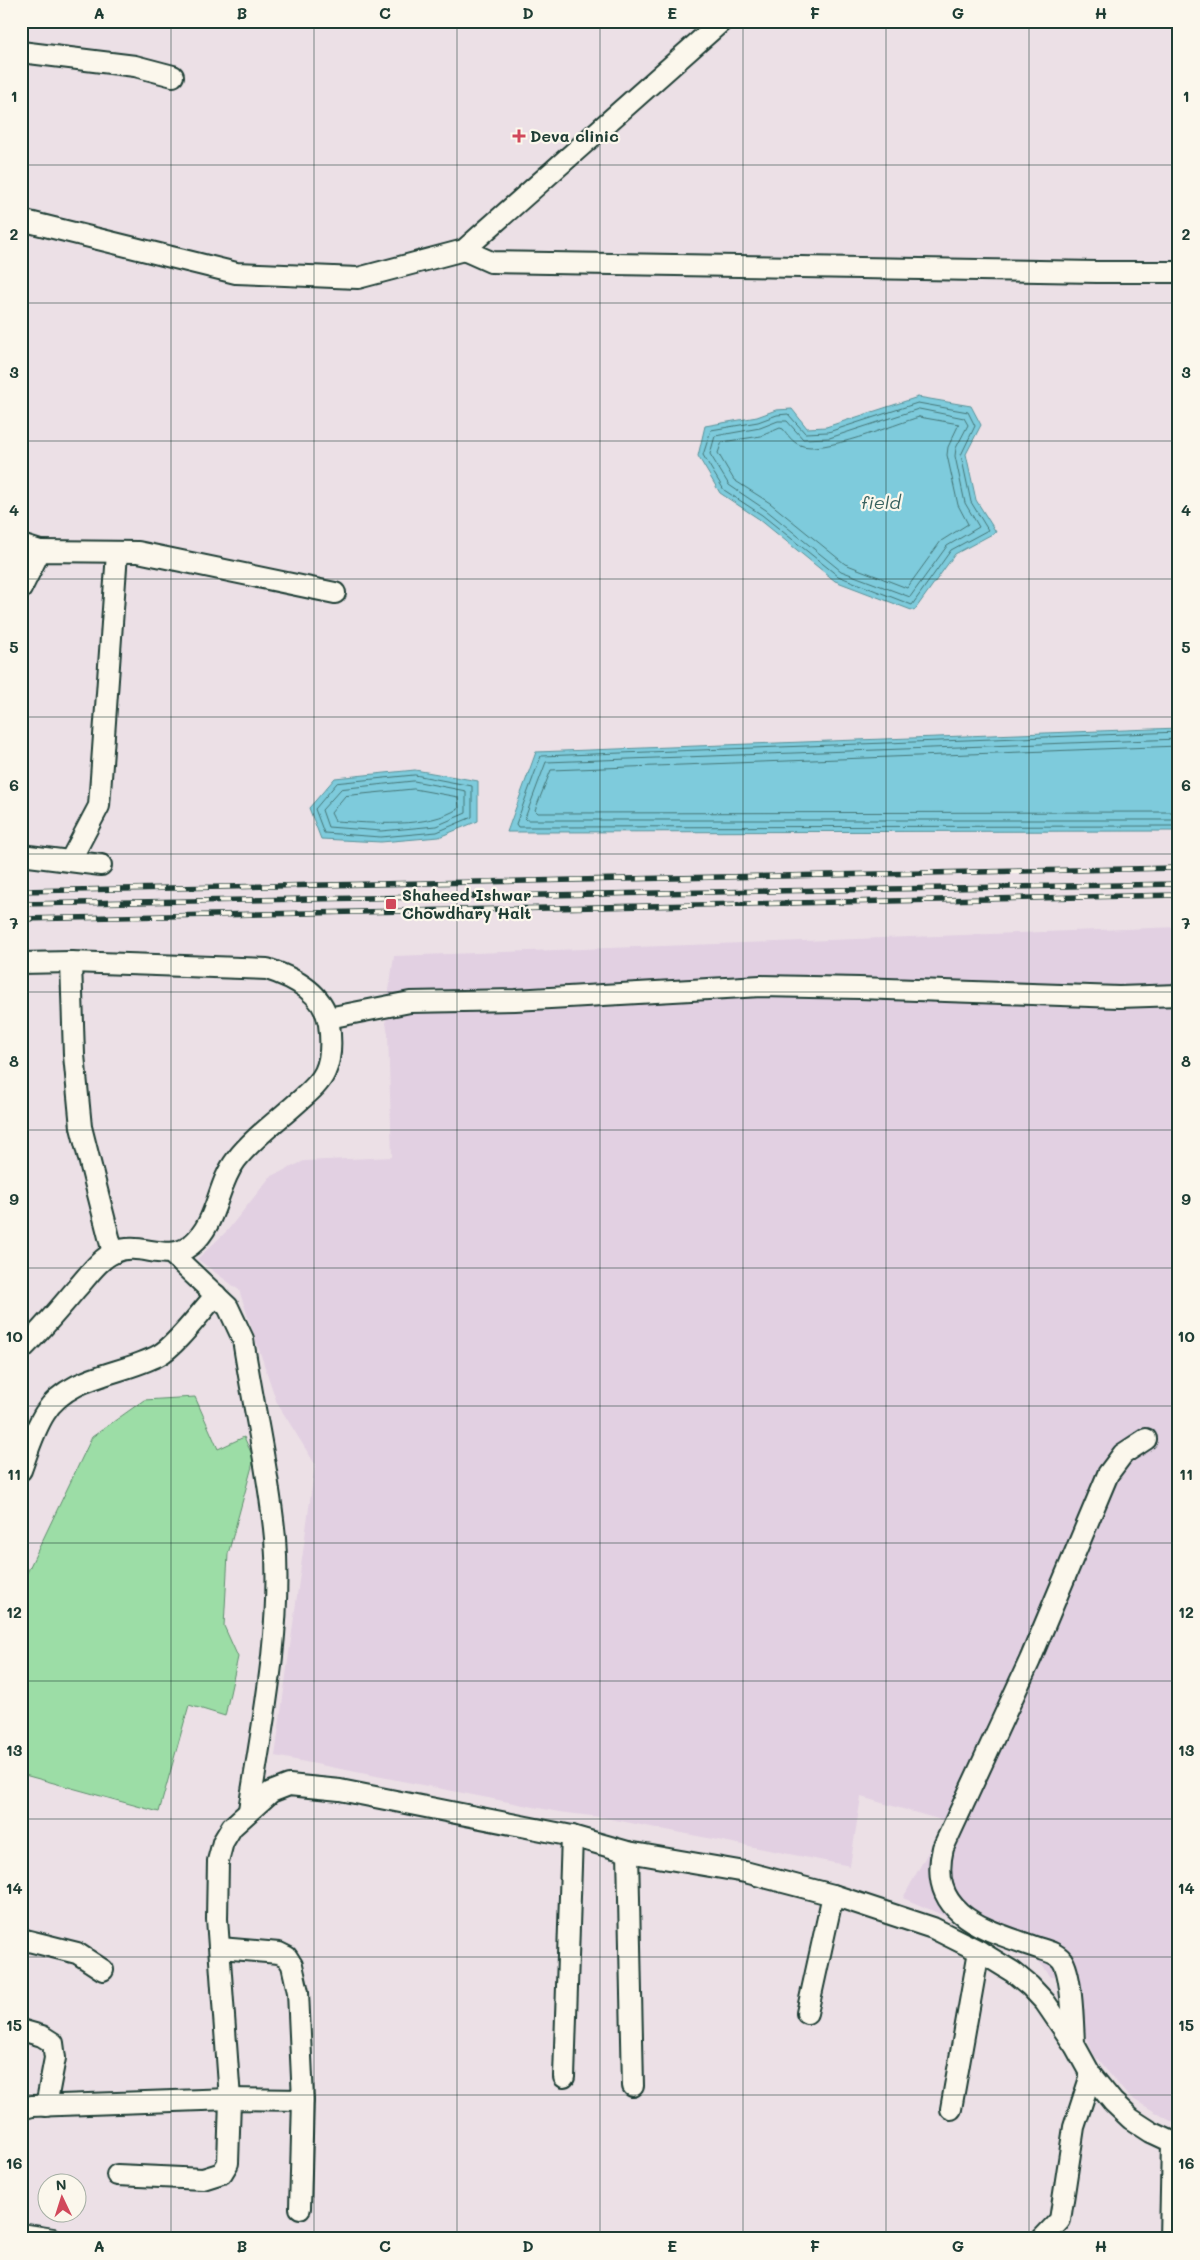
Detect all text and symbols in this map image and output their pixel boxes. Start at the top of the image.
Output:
text: A [93,2,105,23]
text: B [237,2,247,23]
text: C [379,2,391,23]
text: D [522,2,534,23]
text: E [667,2,677,23]
text: F [810,2,820,23]
text: G [952,2,964,23]
text: H [1095,2,1107,23]
text: 1 [10,85,18,106]
text: 1 [1182,85,1190,106]
place label: Deva clinic [530,125,619,146]
marker: Deva clinic [512,129,526,143]
text: 2 [10,223,19,244]
text: 2 [1182,223,1191,244]
text: 3 [9,361,19,382]
text: 3 [1181,361,1191,382]
water label: field [861,490,902,514]
text: 4 [9,499,19,520]
text: 4 [1181,499,1191,520]
text: 5 [9,636,19,657]
text: 5 [1181,636,1191,657]
text: 6 [9,774,19,795]
text: 6 [1181,774,1191,795]
place label: Shaheed Ishwar Chowdhary Halt [402,884,531,923]
marker: Shaheed Ishwar Chowdhary Halt [384,897,398,911]
text: 7 [10,912,19,933]
text: 7 [1182,912,1191,933]
text: 8 [9,1050,19,1071]
text: 8 [1181,1050,1191,1071]
text: 9 [9,1188,19,1209]
text: 9 [1181,1188,1191,1209]
text: 10 [5,1325,23,1346]
text: 10 [1177,1325,1195,1346]
text: 11 [7,1463,21,1484]
text: 11 [1179,1463,1193,1484]
text: 12 [6,1601,22,1622]
text: 12 [1178,1601,1194,1622]
text: 13 [6,1739,23,1760]
text: 13 [1178,1739,1195,1760]
text: 14 [5,1877,23,1898]
text: 14 [1177,1877,1195,1898]
text: 15 [6,2014,22,2035]
text: 15 [1178,2014,1194,2035]
text: 16 [6,2152,23,2173]
text: 16 [1178,2152,1195,2173]
north arrow [38,2172,88,2222]
text: N [55,2175,67,2194]
text: A [93,2235,105,2256]
text: B [237,2235,247,2256]
text: C [379,2235,391,2256]
text: D [522,2235,534,2256]
text: E [667,2235,677,2256]
text: F [810,2235,820,2256]
text: G [952,2235,964,2256]
text: H [1095,2235,1107,2256]

